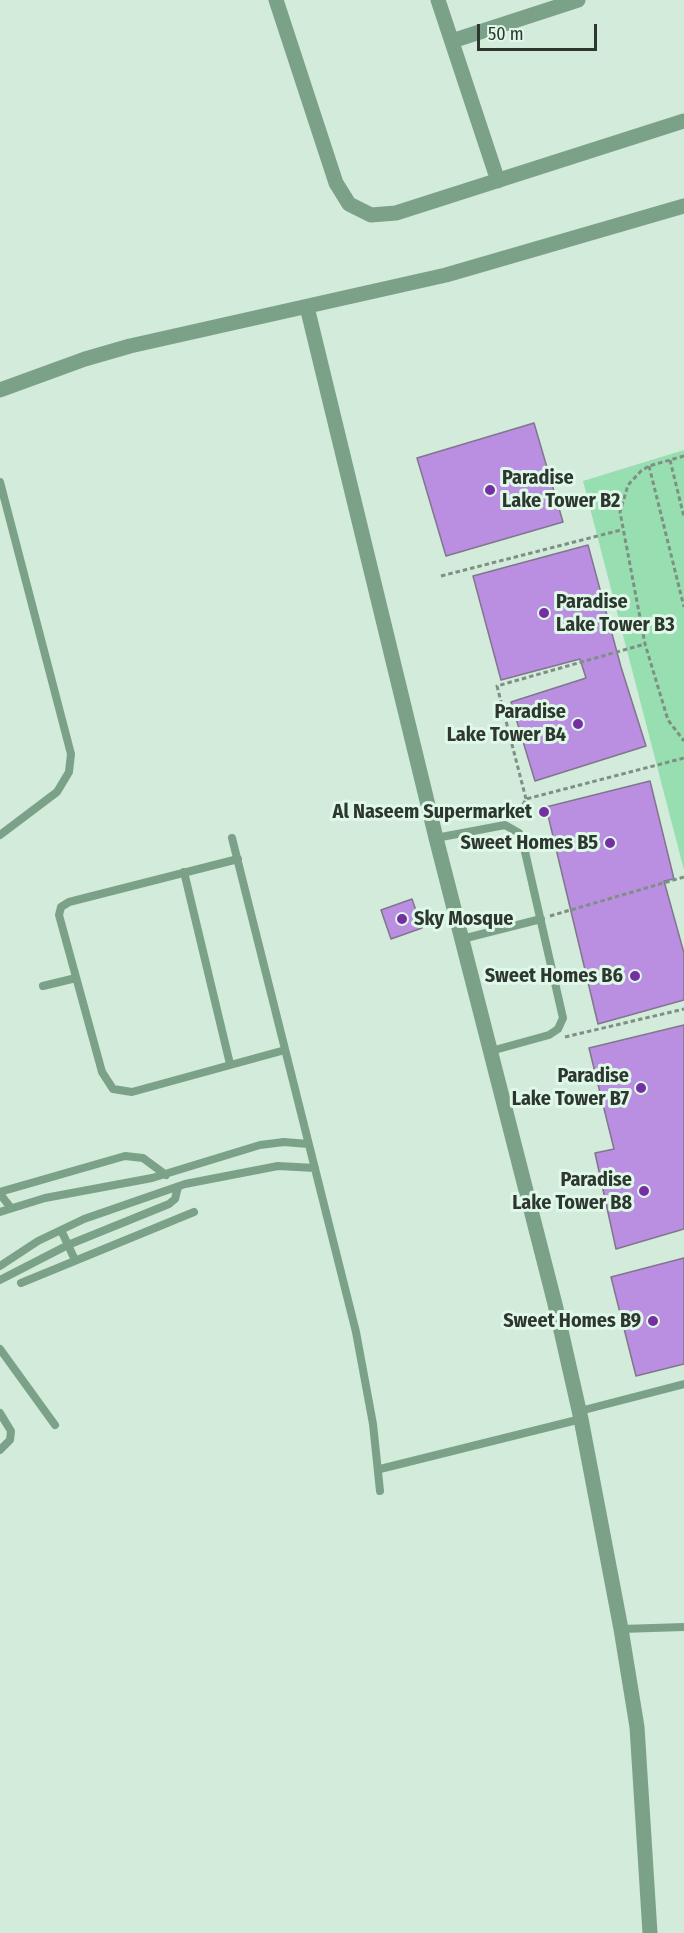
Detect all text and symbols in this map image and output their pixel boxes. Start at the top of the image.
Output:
scale bar [480,12,600,50]
text: 50 m [488,23,524,45]
place label: Paradise Lake Tower B2 [502,466,620,513]
marker: Paradise Lake Tower B2 [483,483,497,497]
place label: Paradise Lake Tower B3 [556,590,675,637]
marker: Paradise Lake Tower B3 [537,606,551,620]
place label: Paradise Lake Tower B4 [447,700,566,747]
marker: Paradise Lake Tower B4 [571,717,585,731]
place label: Al Naseem Supermarket [333,800,532,824]
marker: Al Naseem Supermarket [537,805,551,819]
place label: Sweet Homes B5 [461,831,598,855]
marker: Sweet Homes B5 [603,836,617,850]
place label: Sky Mosque [414,907,513,931]
marker: Sky Mosque [395,912,409,926]
place label: Sweet Homes B6 [485,964,623,988]
marker: Sweet Homes B6 [628,969,642,983]
place label: Paradise Lake Tower B7 [512,1064,629,1111]
marker: Paradise Lake Tower B7 [634,1081,648,1095]
place label: Paradise Lake Tower B8 [512,1168,632,1215]
marker: Paradise Lake Tower B8 [637,1184,651,1198]
place label: Sweet Homes B9 [503,1309,641,1333]
marker: Sweet Homes B9 [646,1314,660,1328]

